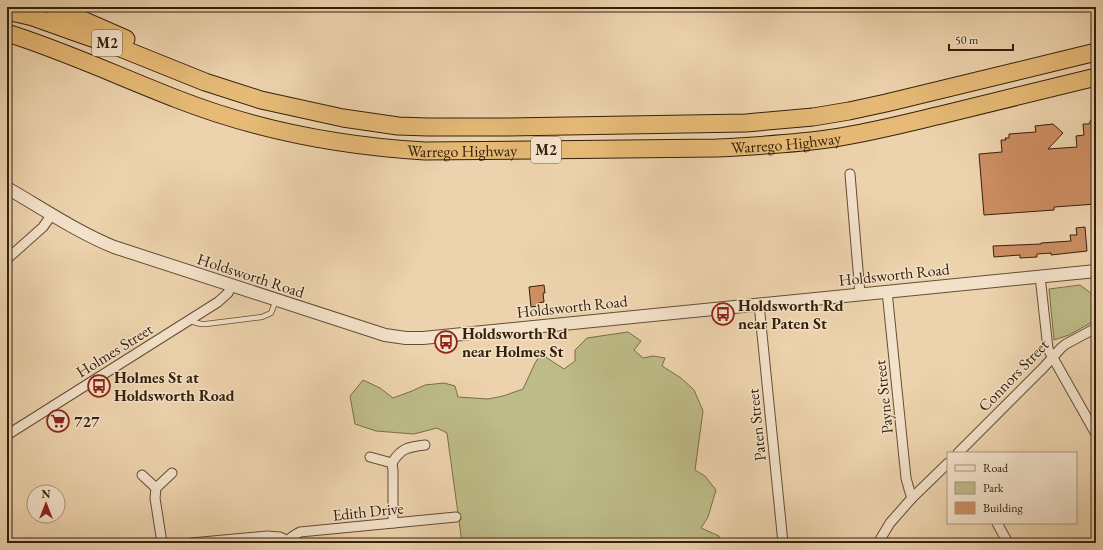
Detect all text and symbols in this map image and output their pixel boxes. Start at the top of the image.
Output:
scale bar [949,26,1013,52]
road number: M2 [92,30,122,56]
text: 50 m [955,32,979,48]
street label: Warrego Highway [730,127,843,158]
road number: M2 [531,137,561,163]
street label: Warrego Highway [406,140,518,162]
street label: Holdsworth Road [195,248,308,303]
street label: Holdsworth Road [837,258,951,291]
street label: Holdsworth Road [515,290,629,323]
place label: Holdsworth Rd near Paten St [738,295,844,334]
bus stop icon: Holdsworth Rd near Paten St [710,301,736,327]
street label: Holmes Street [72,319,157,382]
place label: Holdsworth Rd near Holmes St [462,323,568,362]
bus stop icon: Holdsworth Rd near Holmes St [433,329,459,355]
street label: Connors Street [974,335,1053,416]
street label: Payne Street [869,359,898,435]
place label: Holmes St at Holdsworth Road [114,367,235,406]
bus stop icon: Holmes St at Holdsworth Road [86,373,112,399]
street label: Paten Street [742,388,771,462]
supermarket icon: 727 [45,408,71,434]
place label: 727 [74,411,100,432]
legend [947,452,1077,524]
text: Road [983,460,1009,476]
text: Park [983,480,1004,496]
north arrow [26,484,66,524]
text: N [42,487,51,501]
street label: Edith Drive [332,497,405,526]
text: Building [983,500,1024,516]

